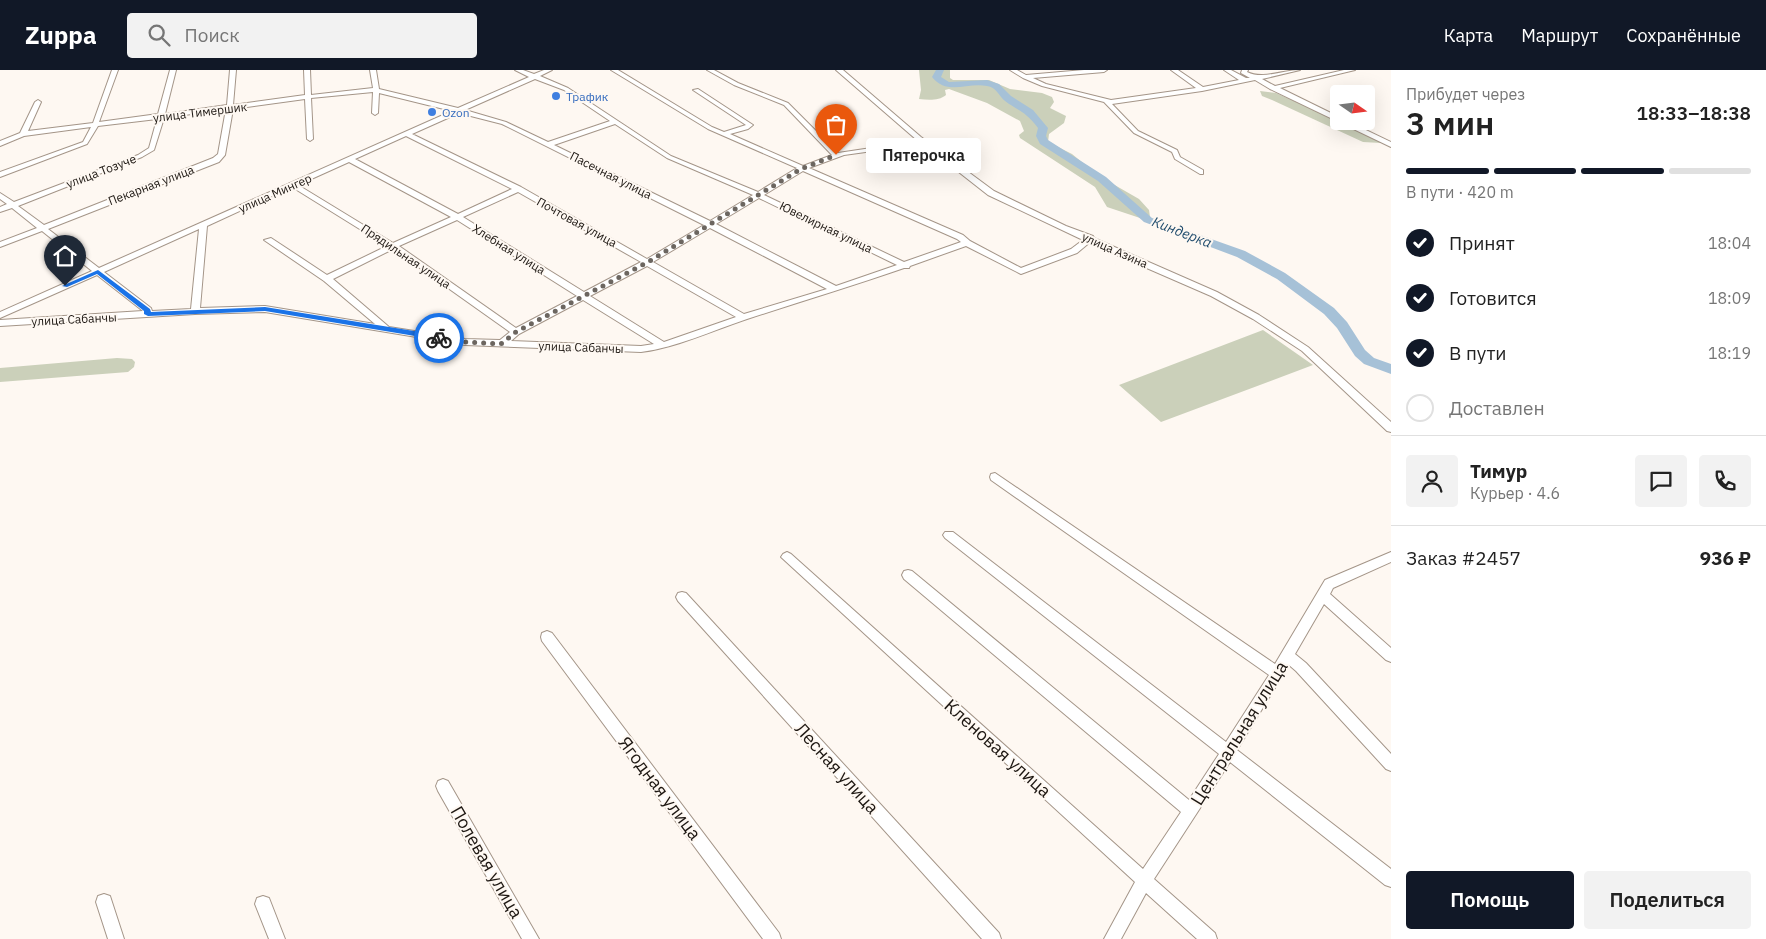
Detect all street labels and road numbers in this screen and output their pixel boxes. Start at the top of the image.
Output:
street label: улица Тимершик [152,99,248,125]
street label: Пасечная улица [568,148,655,202]
street label: улица Тозуче [64,151,138,191]
street label: Пекарная улица [106,162,197,208]
street label: улица Мингер [236,170,314,216]
street label: Почтовая улица [534,194,620,250]
street label: Ювелирная улица [777,198,875,256]
street label: Прядильная улица [358,220,454,292]
street label: Хлебная улица [470,221,549,278]
street label: улица Азина [1080,229,1151,271]
street label: улица Сабанчы [31,309,117,329]
street label: улица Сабанчы [538,338,624,356]
street label: Центральная улица [1185,656,1293,809]
street label: Кленовая улица [940,694,1057,802]
street label: Лесная улица [790,718,884,819]
street label: Ягодная улица [614,732,707,845]
street label: Полевая улица [446,802,529,923]

